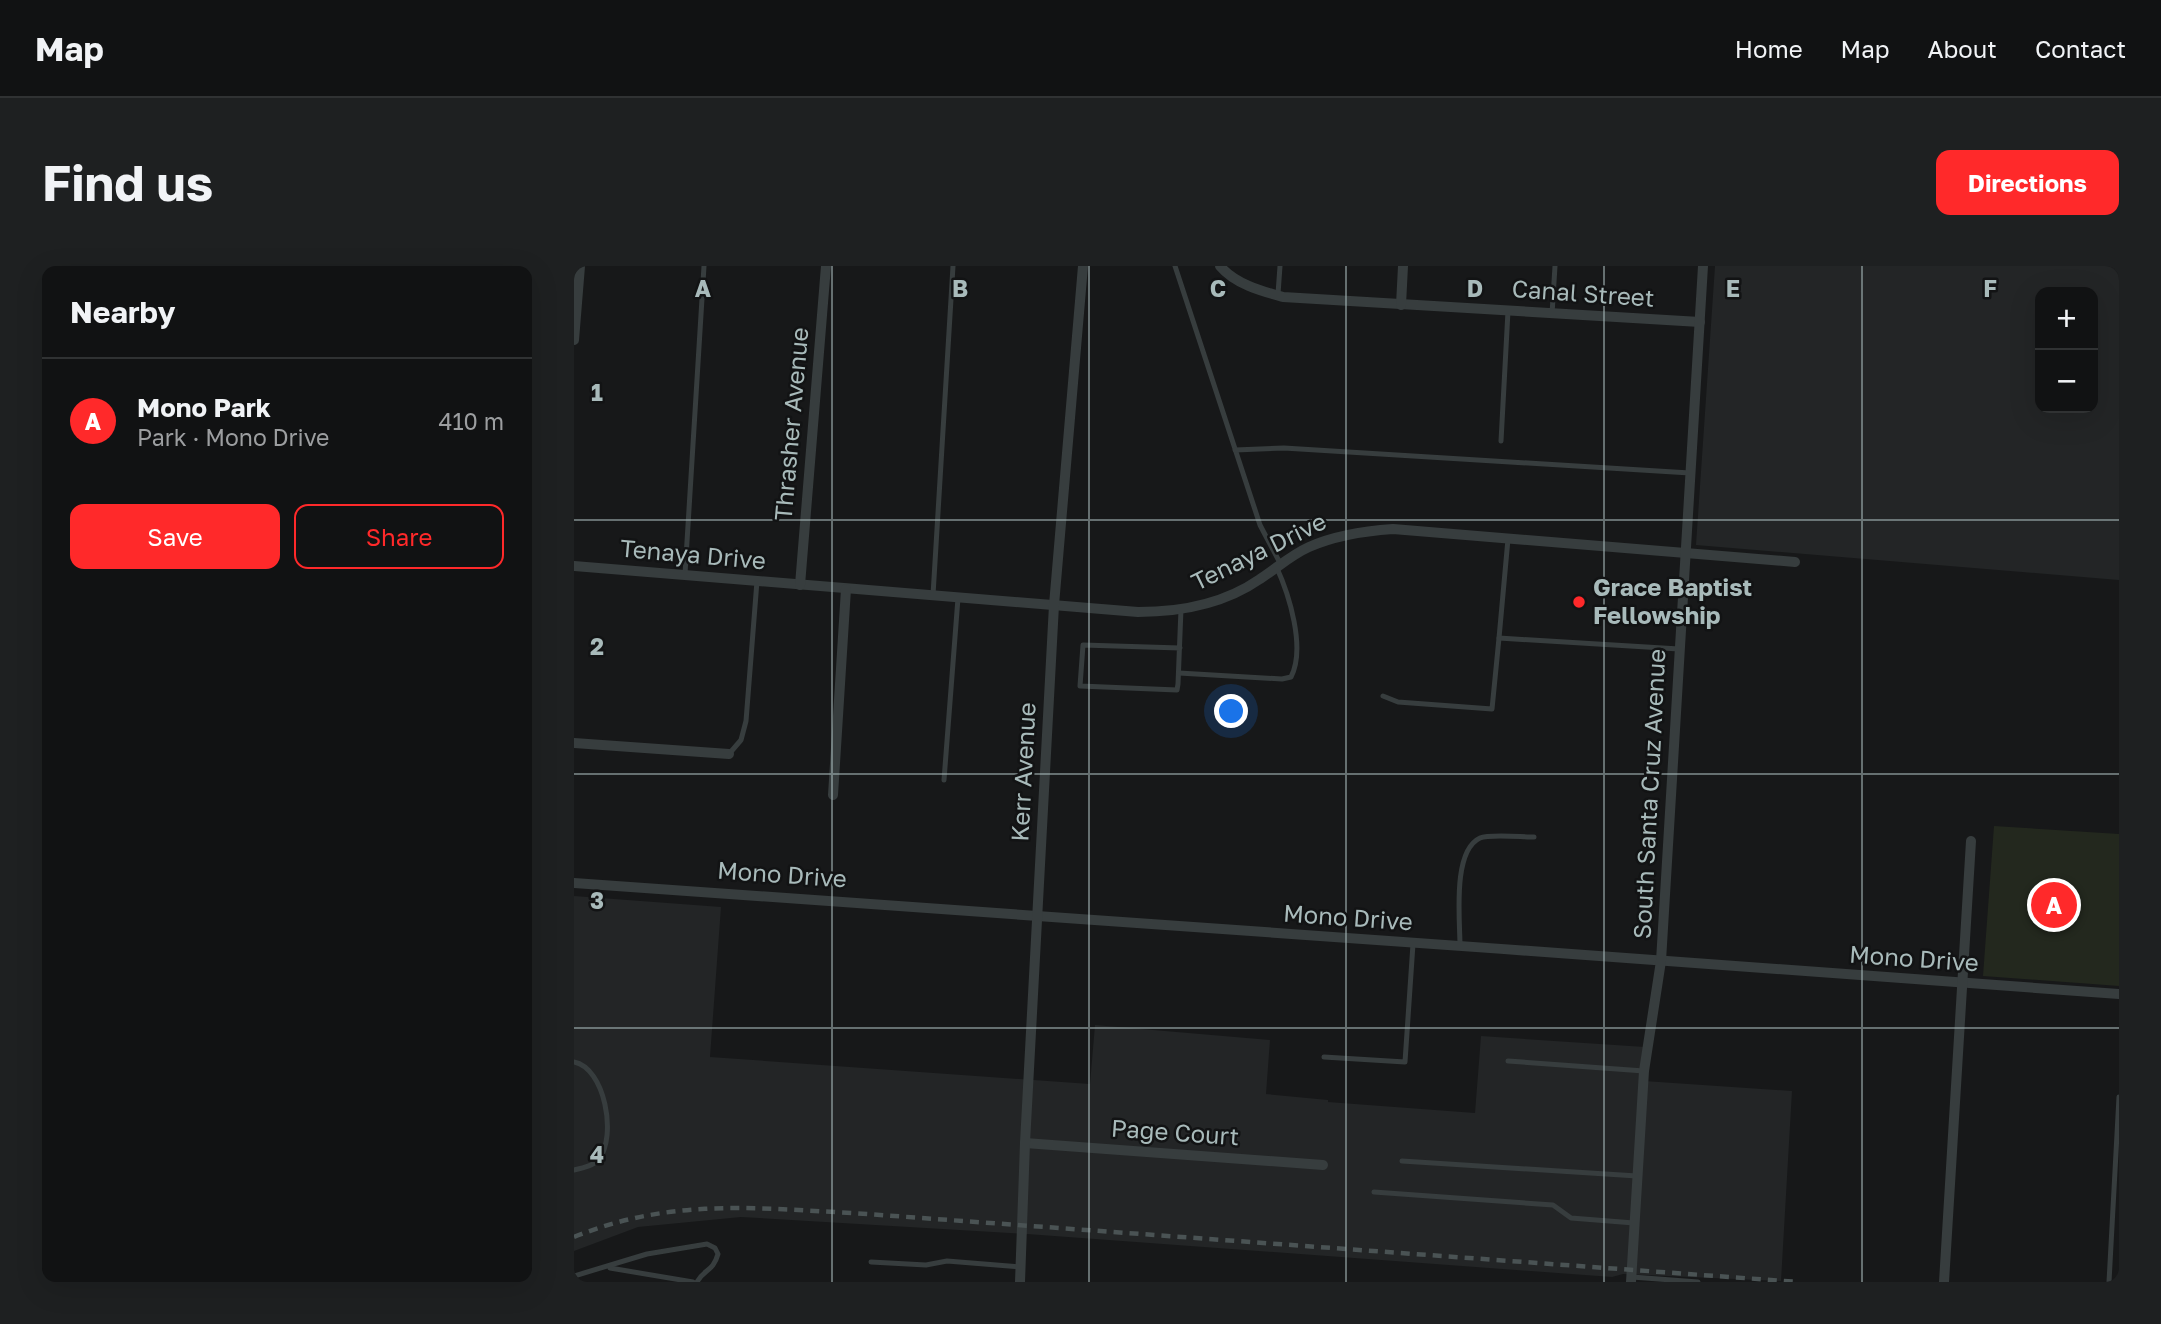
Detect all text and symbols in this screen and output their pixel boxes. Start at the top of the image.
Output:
text: Map [35,29,104,68]
text: Home [1735,34,1803,63]
text: Map [1841,34,1890,63]
text: About [1928,34,1997,63]
text: Contact [2035,34,2126,63]
button: Directions [1936,150,2119,215]
text: Find us [42,153,213,212]
street label: Canal Street [1511,273,1655,312]
text: A [695,274,712,302]
text: B [952,274,968,302]
text: C [1210,274,1226,302]
text: D [1467,274,1483,302]
text: E [1726,274,1740,302]
text: F [1983,274,1997,302]
map controls [2035,287,2098,413]
button: + [2035,287,2098,350]
text: Nearby [70,294,175,330]
street label: Thrasher Avenue [768,326,813,522]
button: − [2035,350,2098,413]
text: 1 [591,378,603,406]
text: Mono Park [137,392,271,423]
text: A [85,407,101,435]
text: 410 m [438,407,504,435]
text: Park · Mono Drive [137,423,329,451]
button: Save [70,504,280,569]
button: Share [294,504,504,569]
street label: Tenaya Drive [1186,506,1330,596]
street label: Tenaya Drive [619,533,767,574]
place label: Grace Baptist Fellowship [1593,572,1752,629]
marker: Grace Baptist Fellowship [1571,594,1587,610]
text: 2 [590,632,604,660]
street label: South Santa Cruz Avenue [1626,648,1671,940]
your location [1214,694,1248,728]
street label: Kerr Avenue [1004,702,1041,842]
street label: Mono Drive [716,855,848,892]
pin: A [2031,879,2077,931]
text: 3 [590,886,604,914]
street label: Mono Drive [1282,898,1414,935]
street label: Mono Drive [1848,939,1980,976]
street label: Page Court [1110,1113,1240,1150]
text: 4 [590,1140,604,1168]

